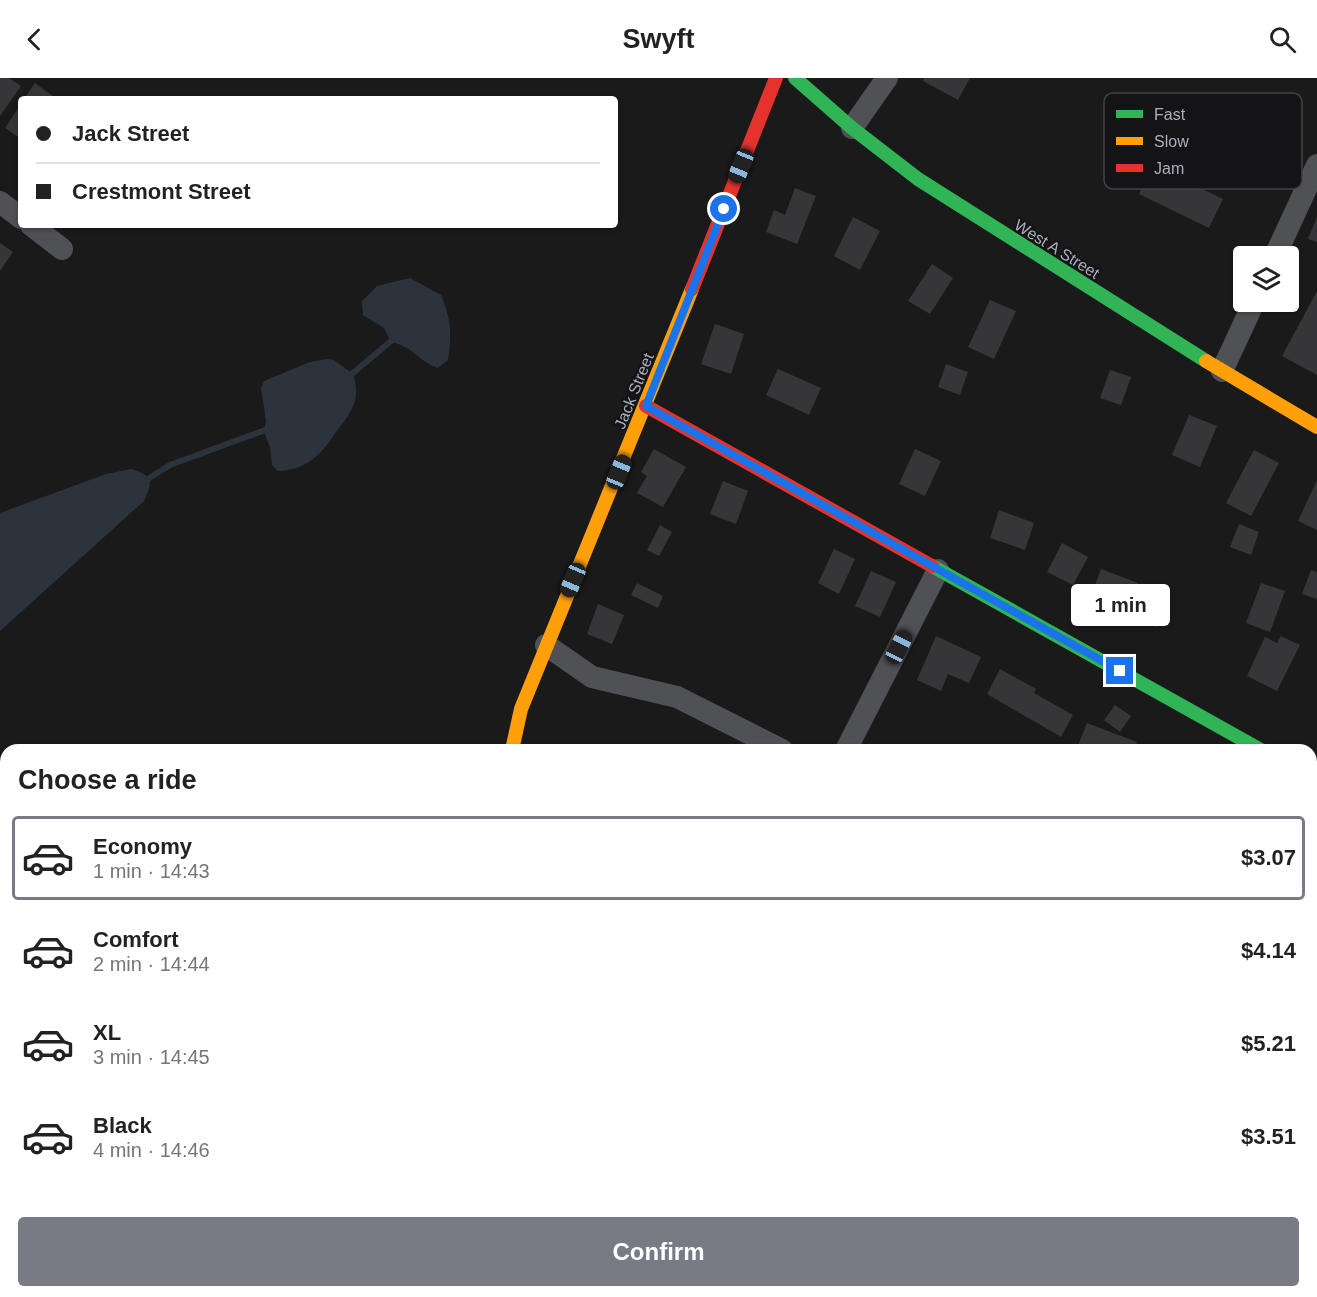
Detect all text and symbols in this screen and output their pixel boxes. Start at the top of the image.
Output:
icon: back [18,23,51,56]
icon: search [1266,23,1299,56]
text: Swyft [622,24,695,54]
legend [1104,93,1302,189]
text: Fast [1154,106,1186,123]
text: Jack Street [72,121,189,146]
text: Slow [1154,133,1189,150]
car [726,146,756,186]
text: Jam [1154,160,1184,177]
text: Crestmont Street [72,179,250,204]
route start [710,195,737,222]
street label: West A Street [1012,216,1103,282]
map controls [1233,246,1299,312]
button: layers [1233,246,1299,312]
street label: Jack Street [611,350,657,431]
car [604,452,634,492]
car [558,560,588,600]
callout: 1 min [1070,584,1170,626]
text: 1 min [1094,594,1147,616]
car [883,627,915,667]
route end [1106,657,1133,684]
text: Choose a ride [18,765,197,795]
icon: car [21,831,75,885]
text: Economy [93,834,192,859]
text: $3.07 [1241,845,1296,870]
text: 1 min · 14:43 [93,860,210,882]
icon: car [21,924,75,978]
text: Comfort [93,927,179,952]
text: $4.14 [1241,938,1296,963]
text: 2 min · 14:44 [93,953,210,975]
icon: car [21,1017,75,1071]
text: XL [93,1020,121,1045]
text: $5.21 [1241,1031,1296,1056]
text: 3 min · 14:45 [93,1046,210,1068]
icon: car [21,1110,75,1164]
text: Black [93,1113,152,1138]
text: $3.51 [1241,1124,1296,1149]
text: 4 min · 14:46 [93,1139,210,1161]
button: Confirm [18,1217,1299,1286]

